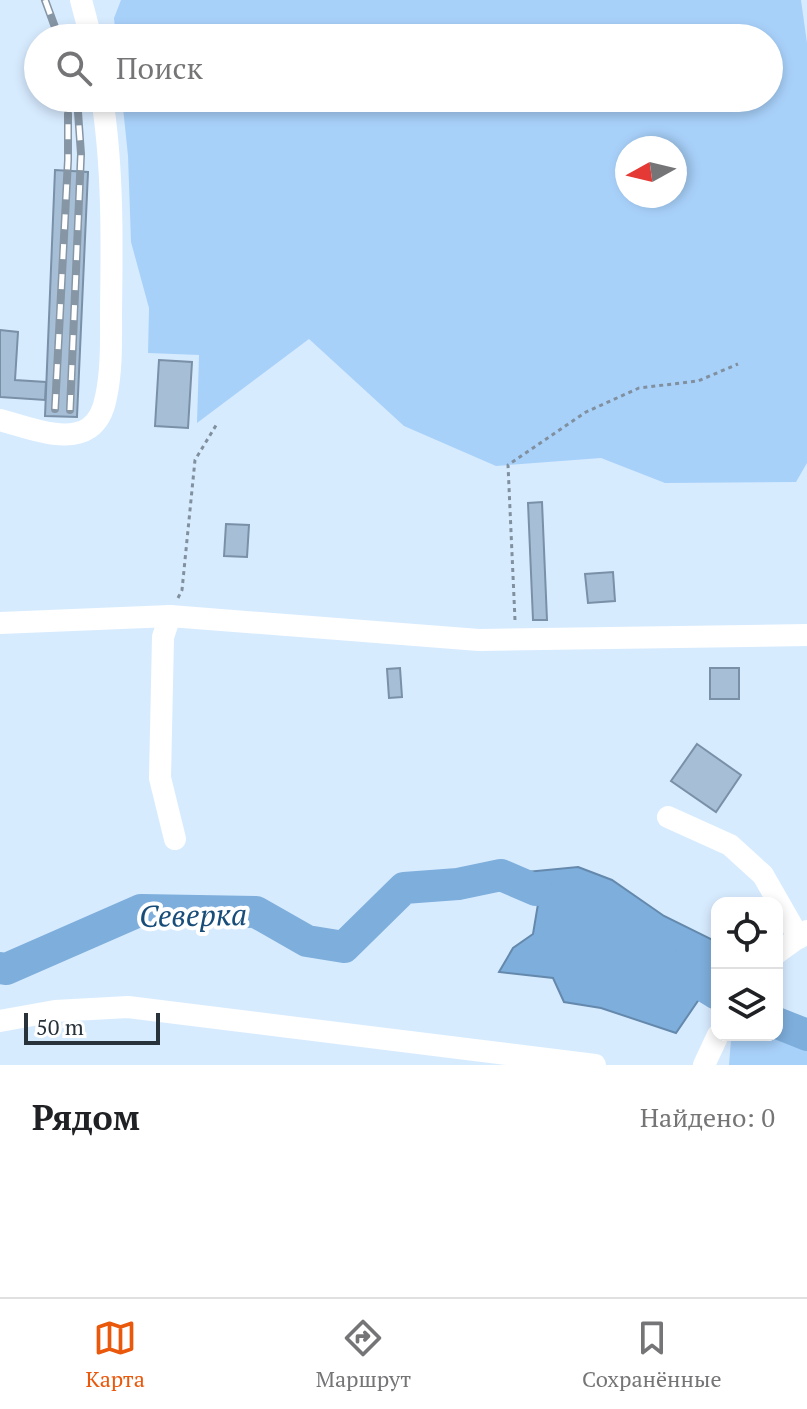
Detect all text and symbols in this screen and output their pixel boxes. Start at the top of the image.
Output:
search box [24,24,783,112]
icon: search [52,46,96,90]
text: Поиск [116,48,203,88]
north arrow [615,136,687,208]
water label: Северка [139,894,247,936]
map controls [711,897,783,1041]
button: locate [711,897,783,969]
button: layers [711,969,783,1041]
scale bar [24,1009,160,1045]
text: 50 m [36,1012,84,1041]
text: Рядом [32,1095,140,1140]
text: Найдено: 0 [640,1100,775,1134]
tab: Карта [85,1316,145,1393]
tab: Маршрут [316,1316,411,1393]
tab: Сохранённые [582,1316,721,1393]

